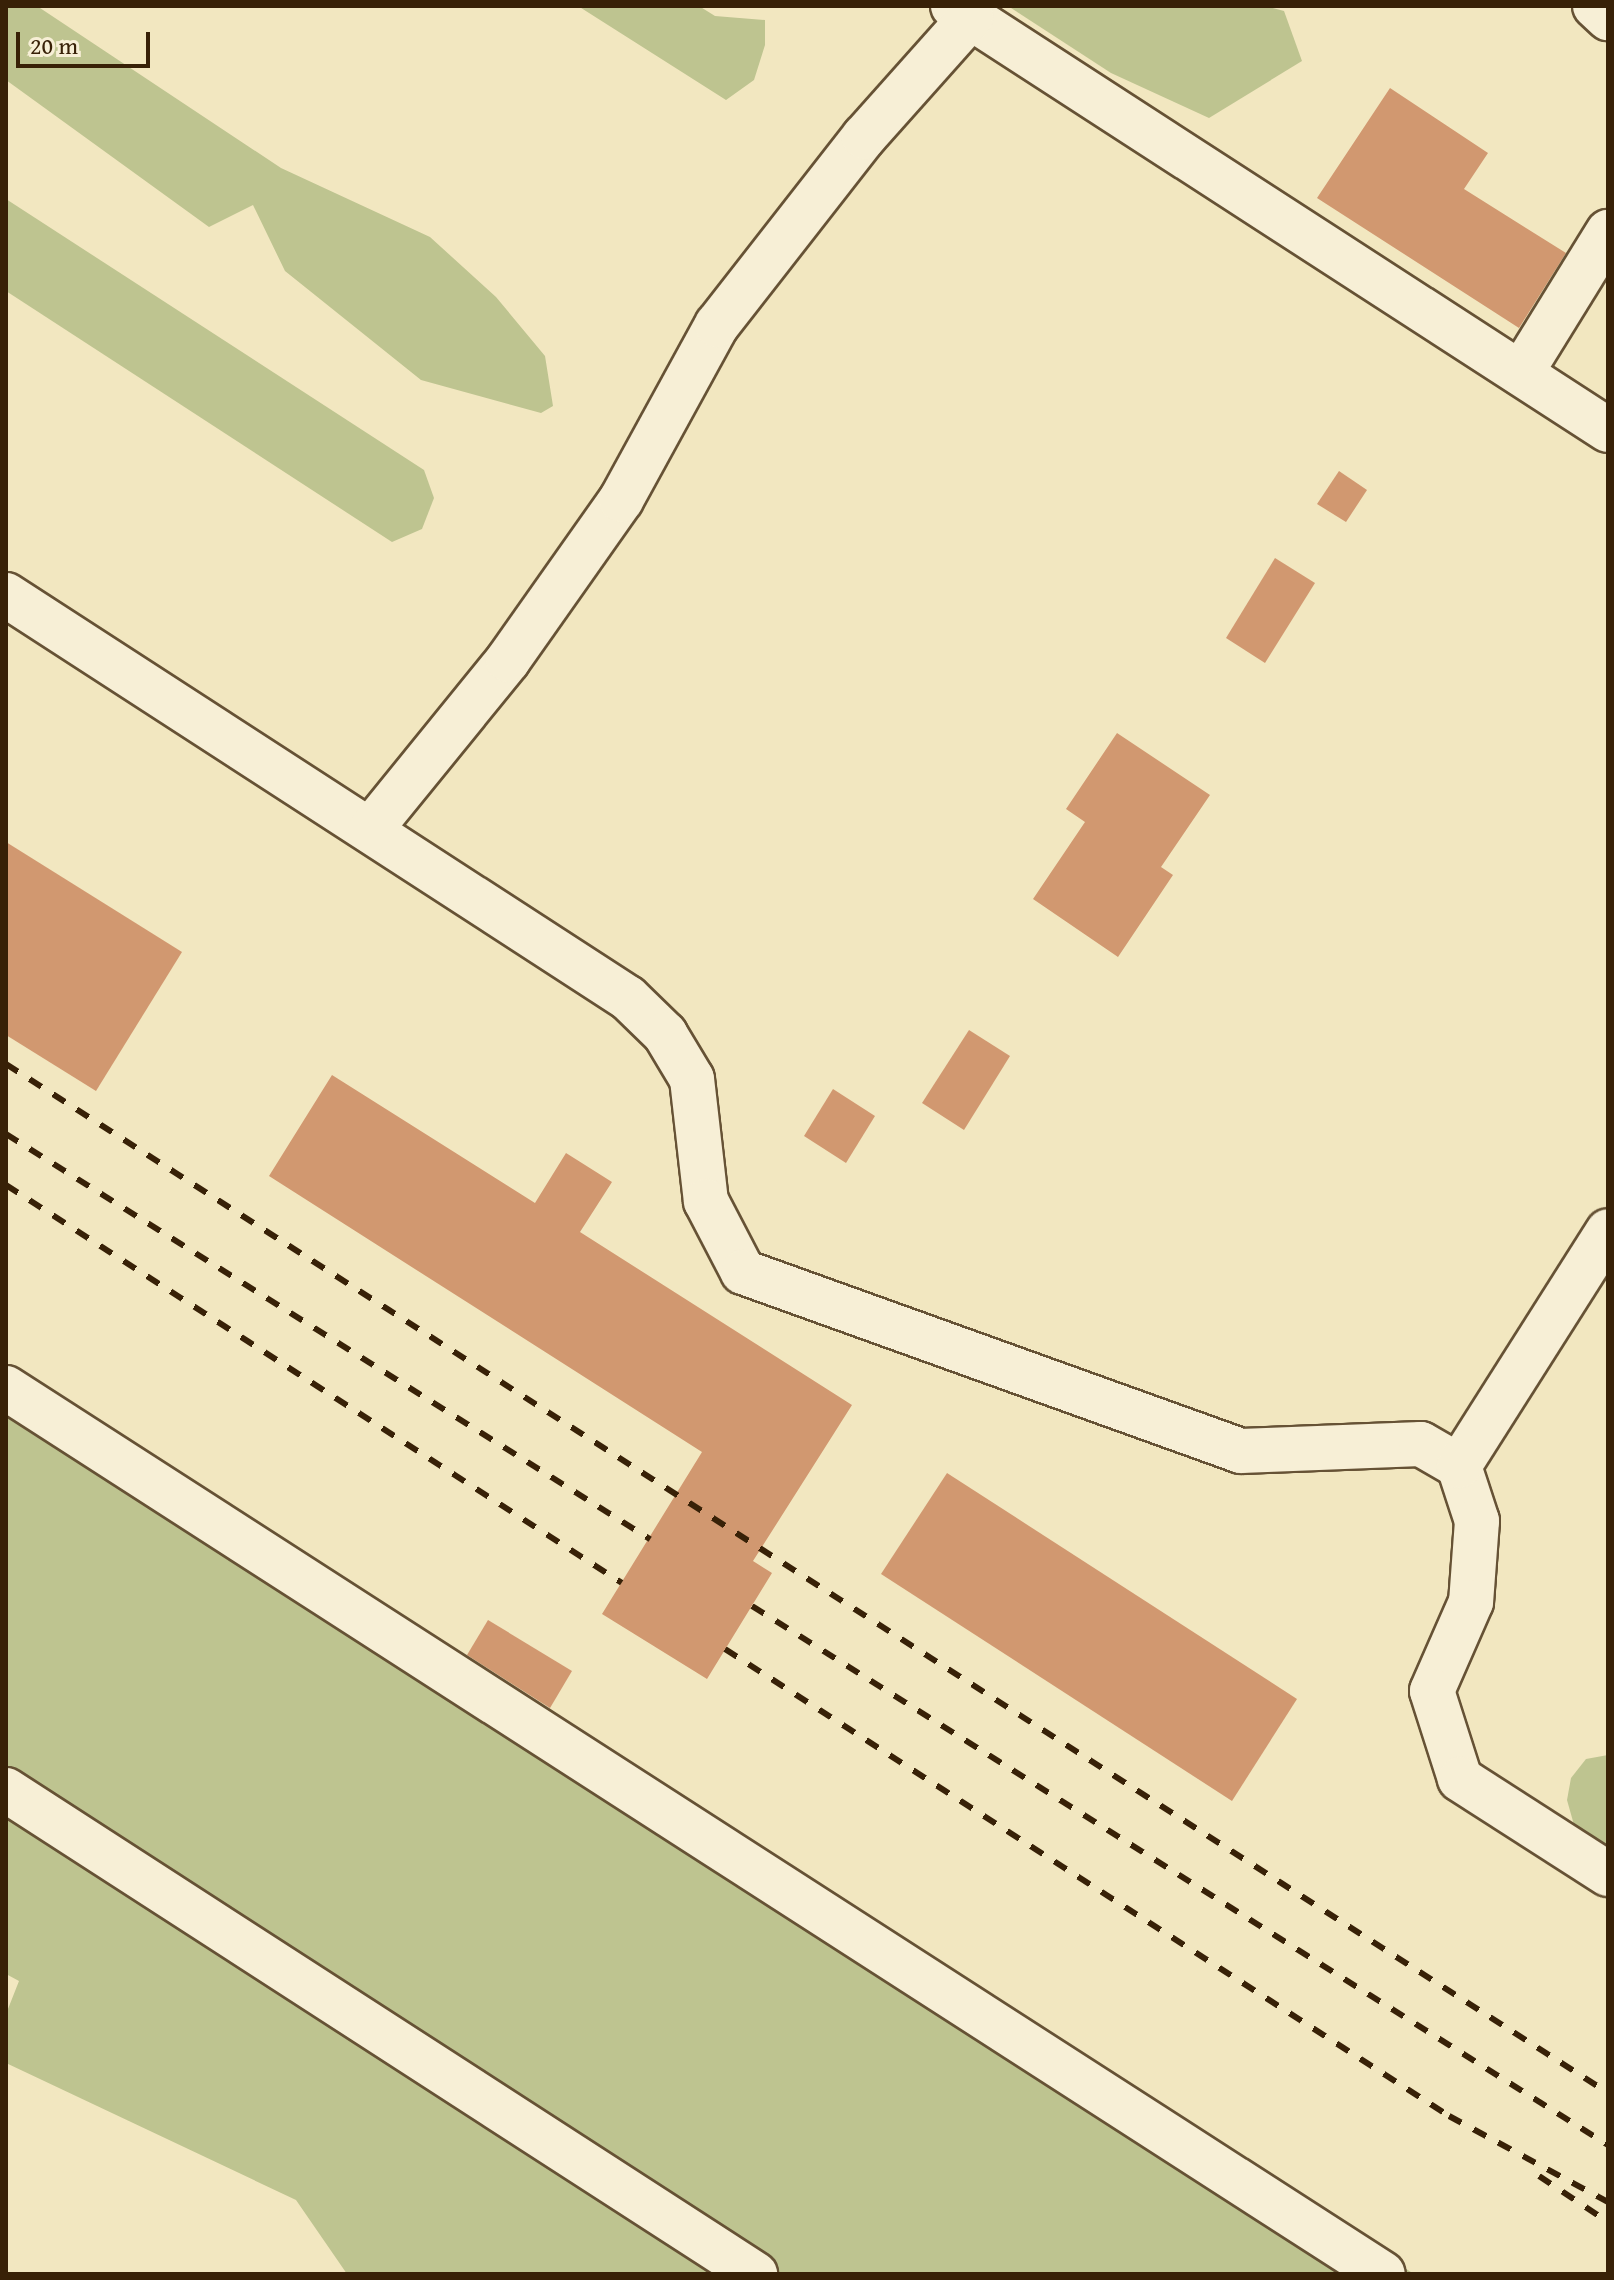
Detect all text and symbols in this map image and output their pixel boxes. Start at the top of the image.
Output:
scale bar [20,16,154,66]
text: 20 m [30,28,78,63]

